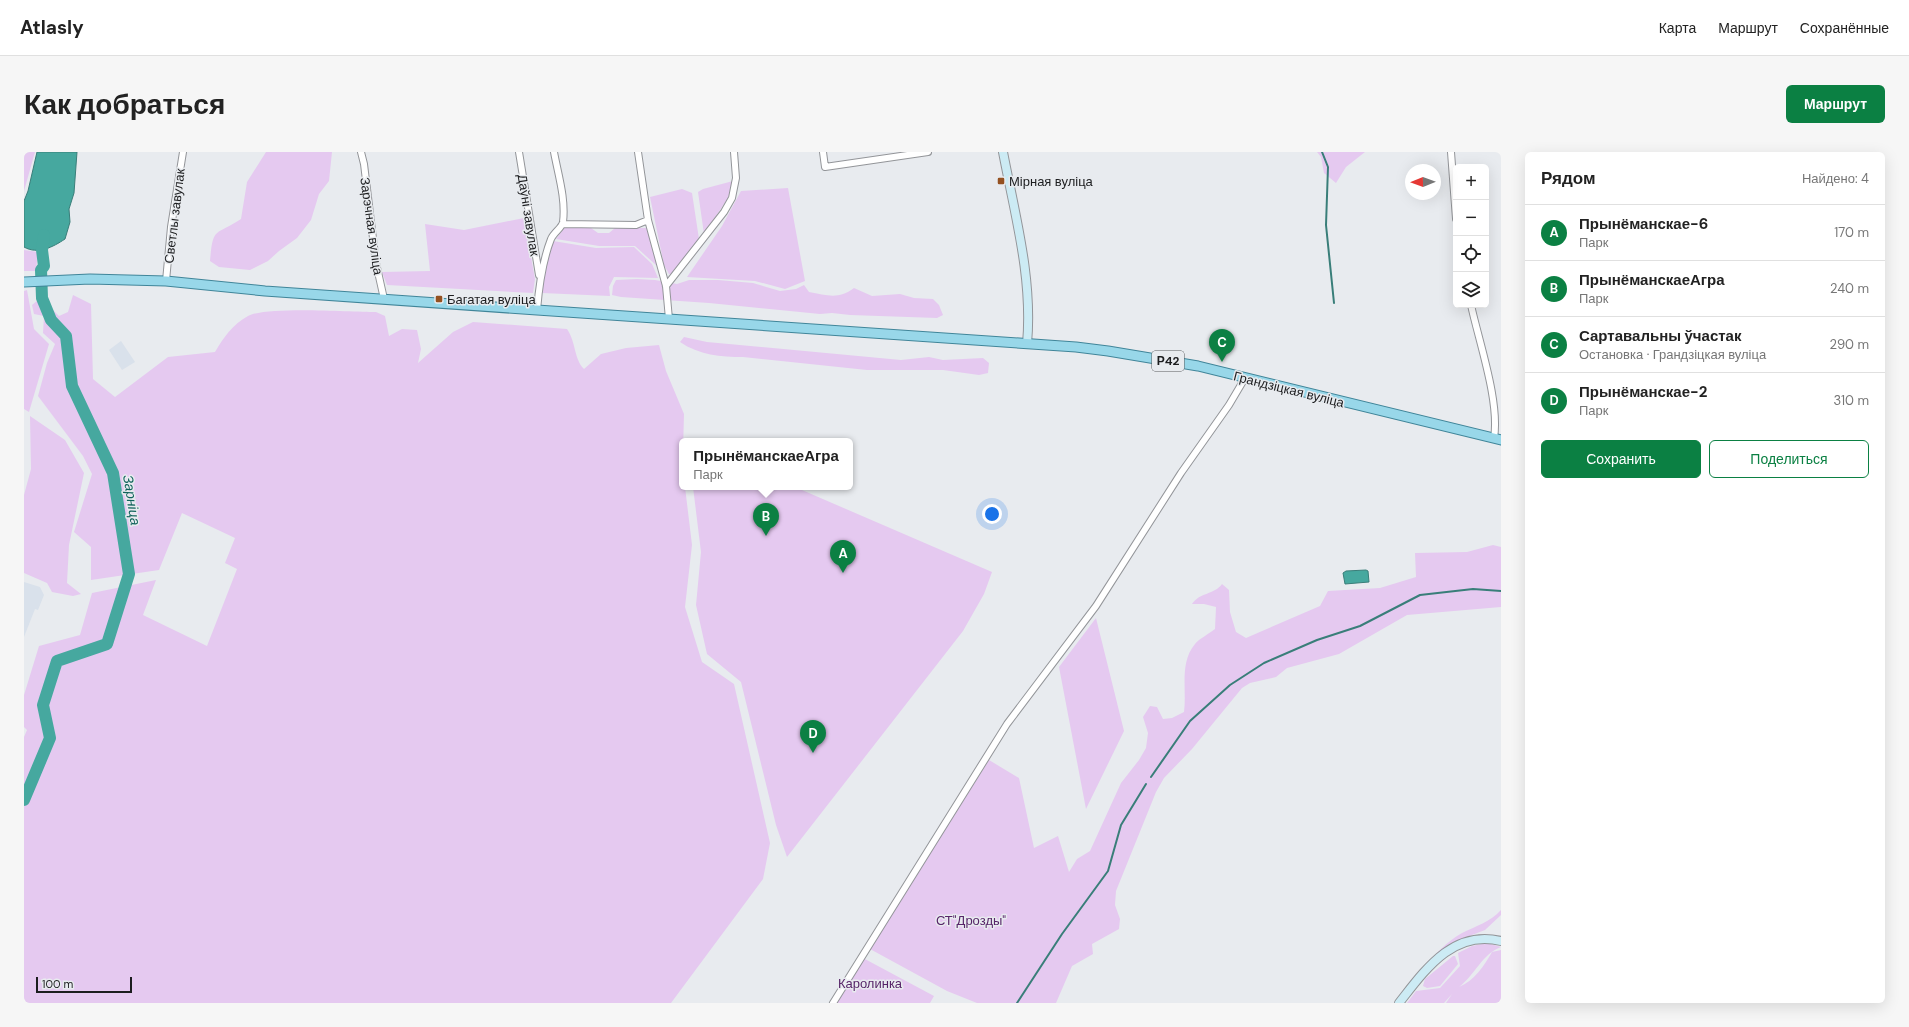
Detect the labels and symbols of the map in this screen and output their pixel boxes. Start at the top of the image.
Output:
north arrow [1405,164,1441,200]
street label: Светлы завулак [160,167,189,265]
street label: Даўні завулак [514,173,543,257]
place label: Мірная вуліца [1009,173,1094,190]
street label: Зарэчная вуліца [356,176,387,277]
marker: Мірная вуліца [996,176,1006,186]
place label: Багатая вуліца [447,291,536,308]
marker: Багатая вуліца [434,294,444,304]
pin: C [1209,329,1235,362]
road number: Р42 [1152,351,1184,371]
street label: Грандзіцкая вуліца [1232,368,1347,412]
water label: Зарніца [119,473,145,527]
pin: B [753,503,779,536]
your location [982,504,1002,524]
pin: A [830,540,856,573]
pin: D [800,720,826,753]
park label: СТ"Дрозды" [936,912,1006,929]
scale bar [36,975,132,994]
park label: Каролинка [838,975,903,992]

